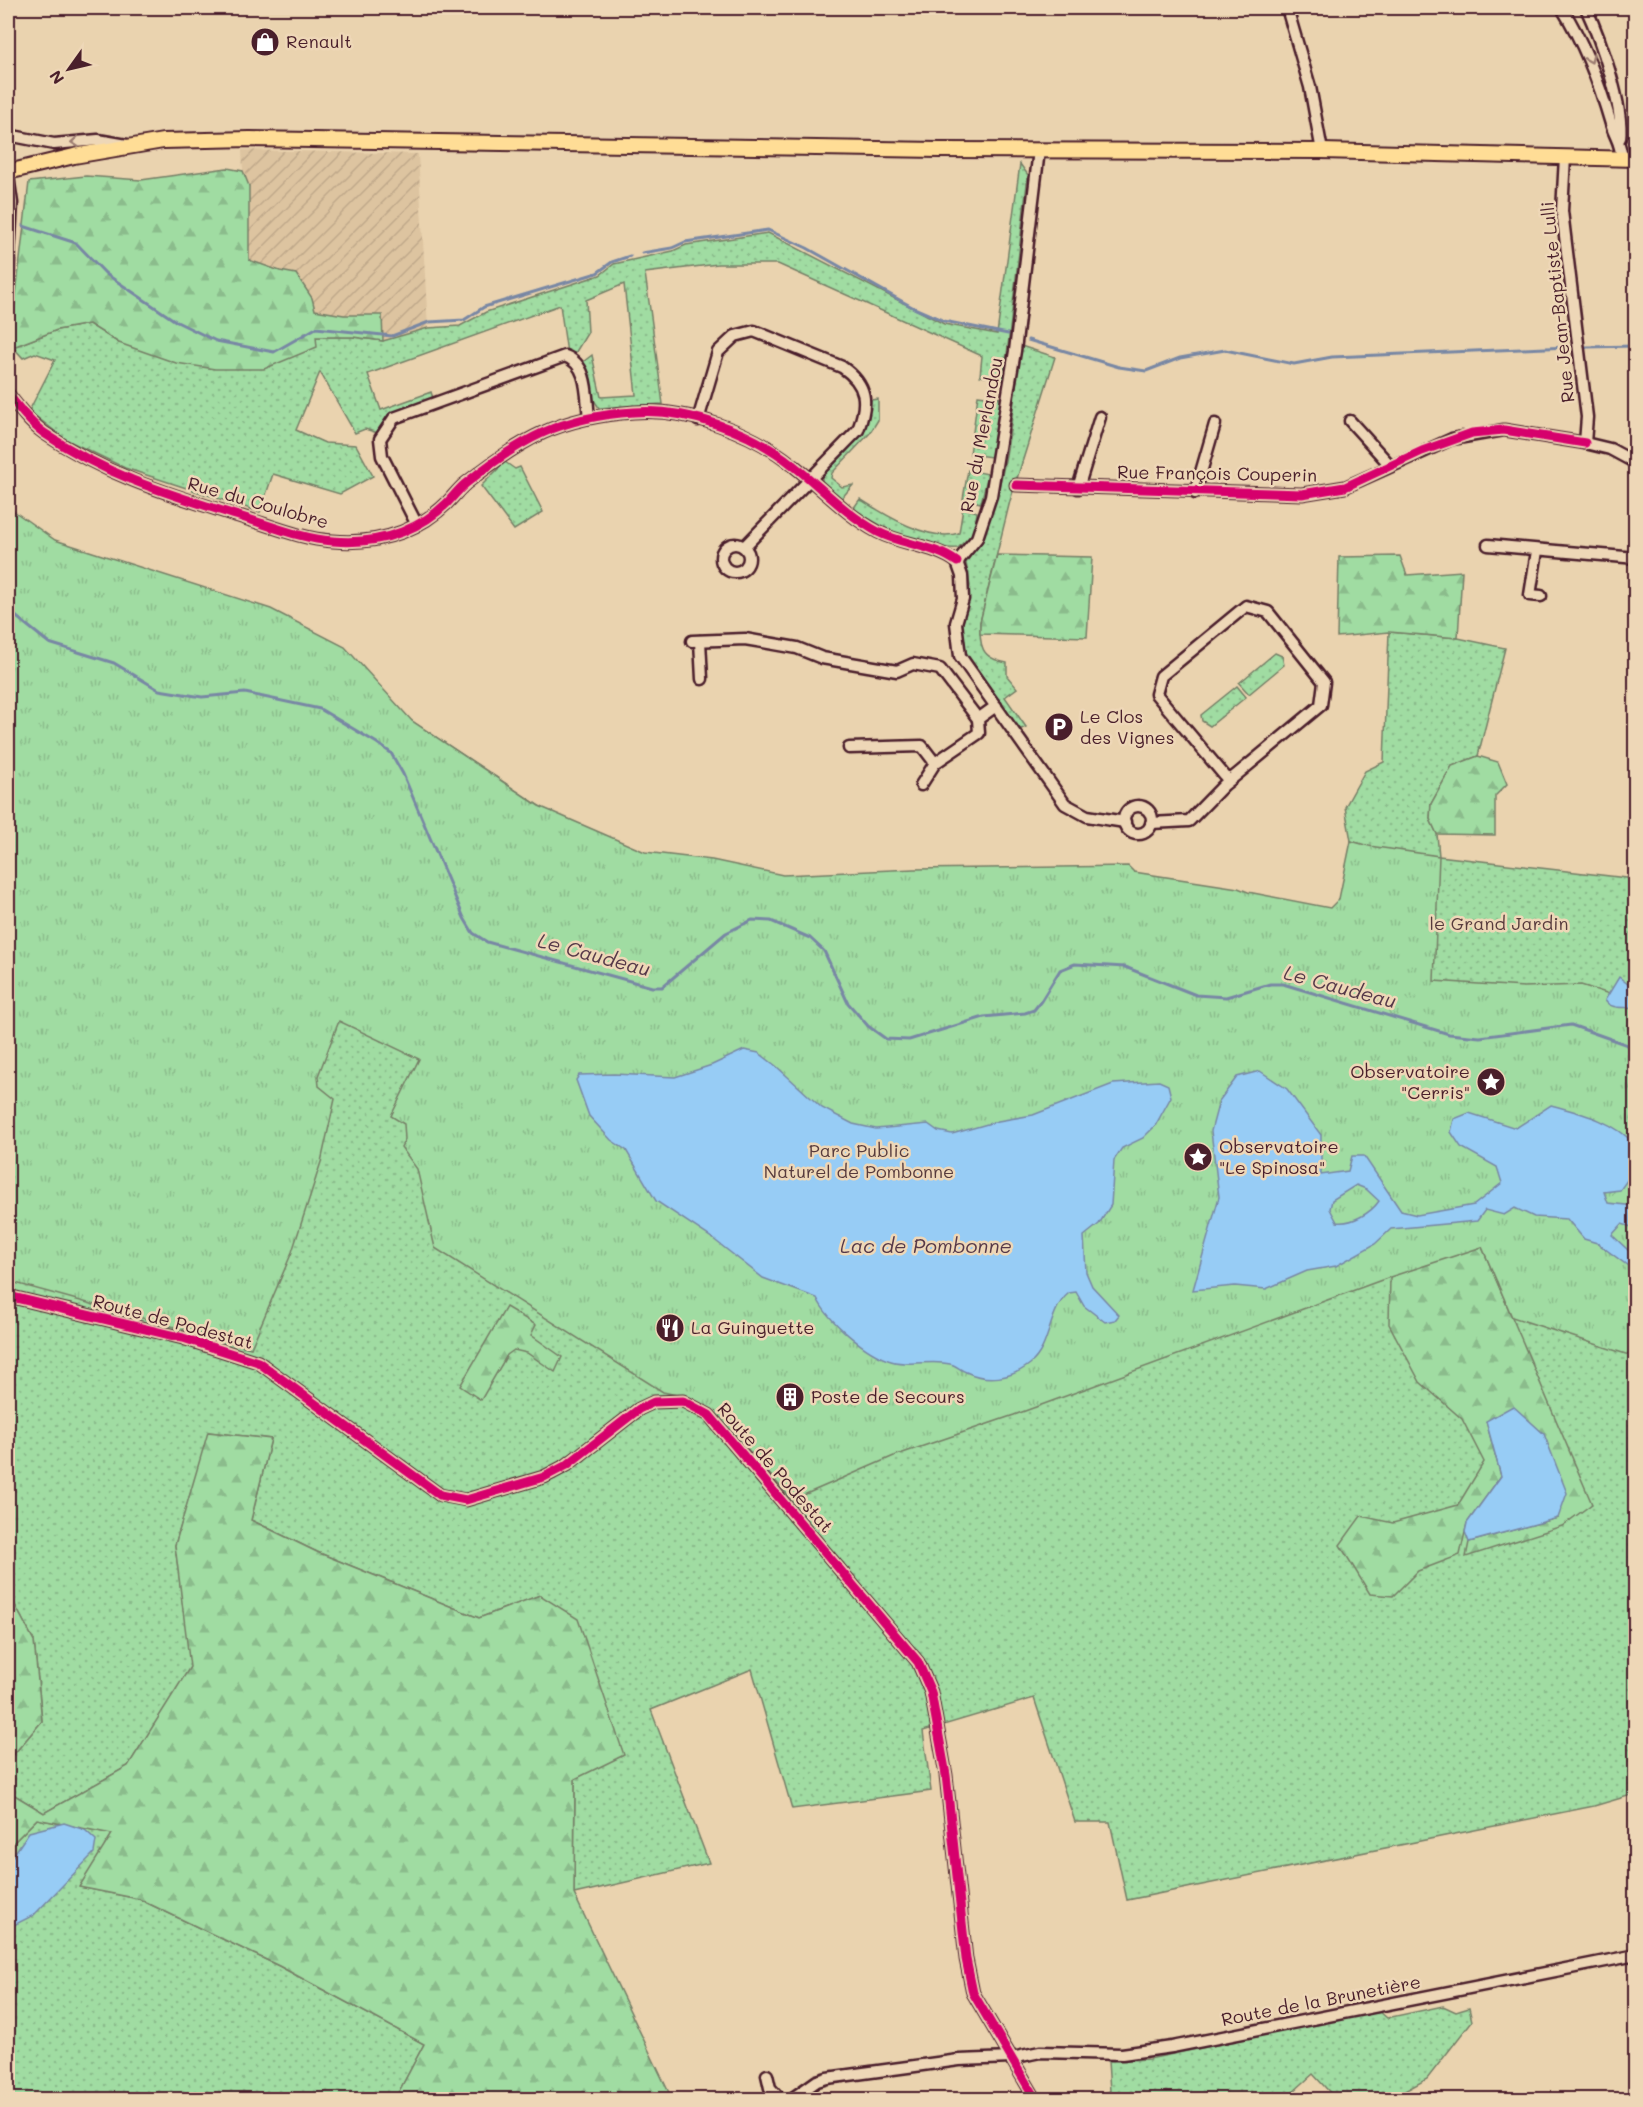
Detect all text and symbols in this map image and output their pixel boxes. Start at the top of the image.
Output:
shop icon: Renault [249,26,281,58]
place label: Renault [286,29,352,53]
north arrow [39,39,99,99]
one-way arrow [1583,52,1595,63]
text: N [44,67,68,89]
one-way arrow [71,135,80,148]
street label: Rue Jean-Baptiste Lulli [1534,200,1580,404]
street label: Rue du Merlandou [954,355,1008,514]
street label: Rue François Couperin [1117,459,1317,487]
street label: Rue du Coulobre [185,470,332,534]
place label: Le Clos des Vignes [1080,704,1174,749]
parking icon: Le Clos des Vignes [1043,711,1075,743]
park label: le Grand Jardin [1429,911,1569,935]
water label: Le Caudeau [535,927,653,982]
water label: Le Caudeau [1281,959,1399,1014]
place label: Observatoire "Cerris" [1350,1059,1470,1104]
place icon: Observatoire "Cerris" [1475,1066,1507,1098]
place label: Observatoire "Le Spinosa" [1219,1134,1339,1179]
park label: Parc Public Naturel de Pombonne [764,1138,954,1183]
place icon: Observatoire "Le Spinosa" [1182,1141,1214,1173]
water label: Lac de Pombonne [840,1232,1012,1258]
street label: Route de Podestat [90,1288,256,1354]
restaurant icon: La Guinguette [654,1312,686,1344]
place label: La Guinguette [691,1315,815,1339]
building icon: Poste de Secours [774,1381,806,1413]
place label: Poste de Secours [811,1384,965,1408]
street label: Route de Podestat [712,1397,839,1538]
street label: Route de la Brunetière [1219,1969,1423,2031]

